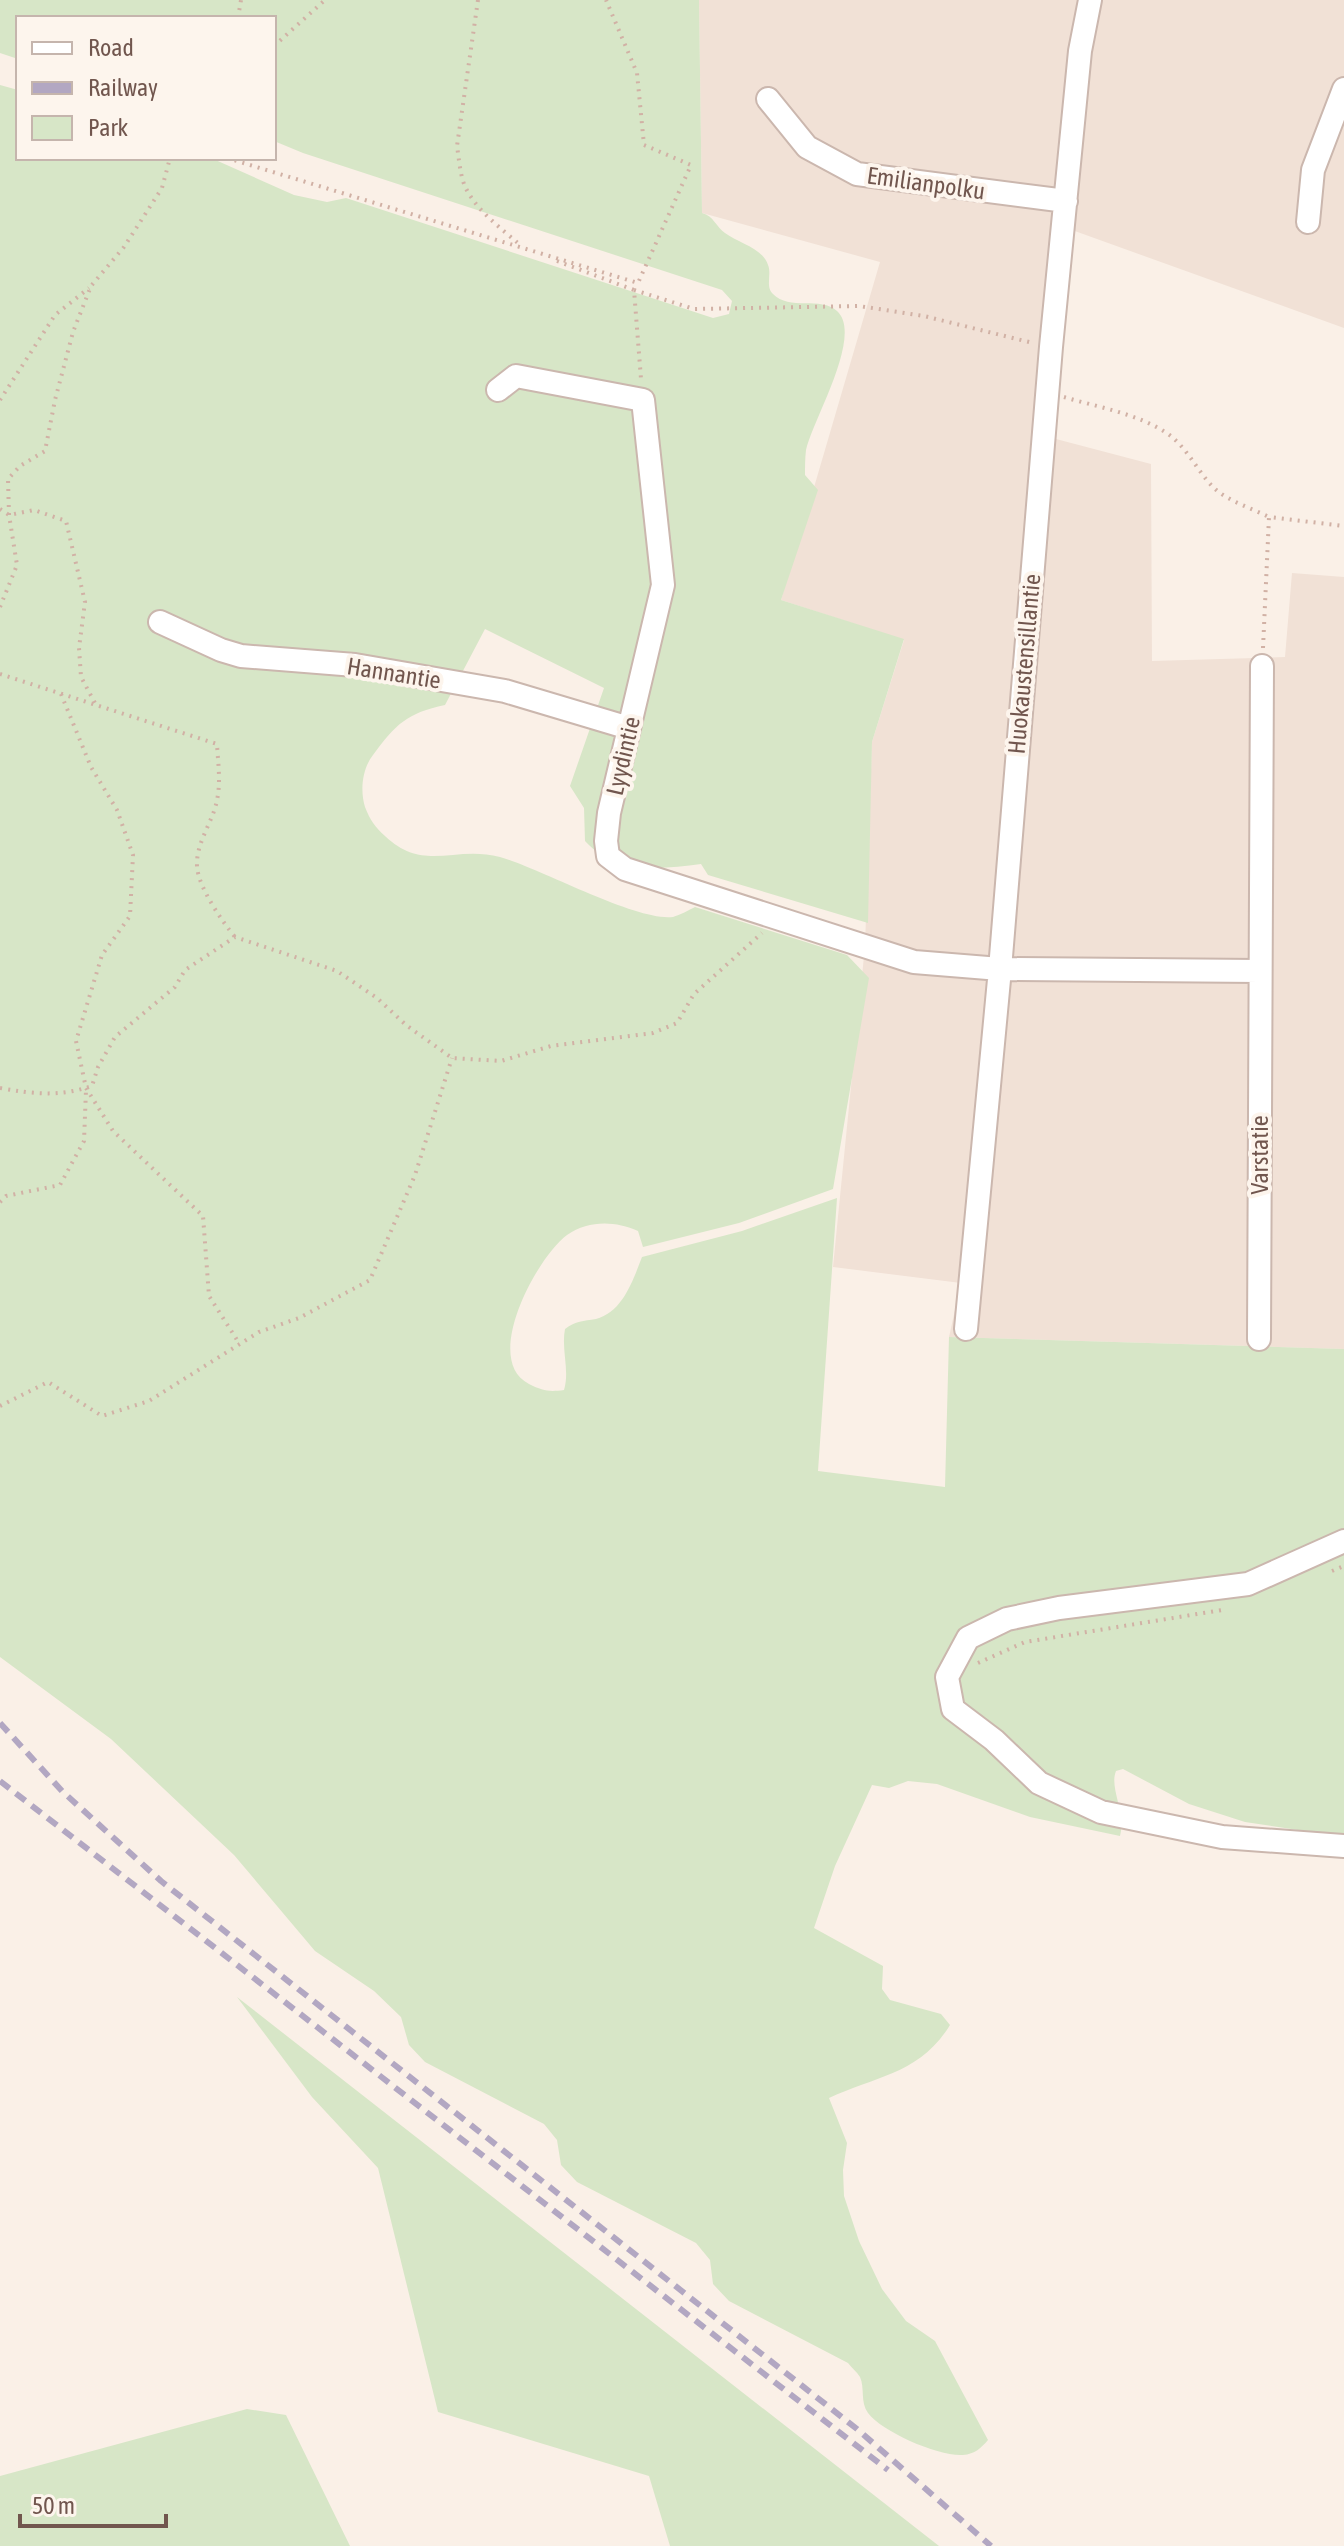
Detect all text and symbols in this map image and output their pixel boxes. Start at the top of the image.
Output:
legend [16,16,276,160]
text: Road [88,34,134,61]
text: Railway [88,74,158,101]
text: Park [88,114,129,141]
street label: Emilianpolku [865,161,987,205]
street label: Huokaustensillantie [1003,573,1045,755]
street label: Hannantie [345,652,443,694]
street label: Lyydintie [601,714,645,798]
street label: Varstatie [1246,1115,1273,1195]
scale bar [20,2478,166,2528]
text: 50 m [32,2492,75,2519]

